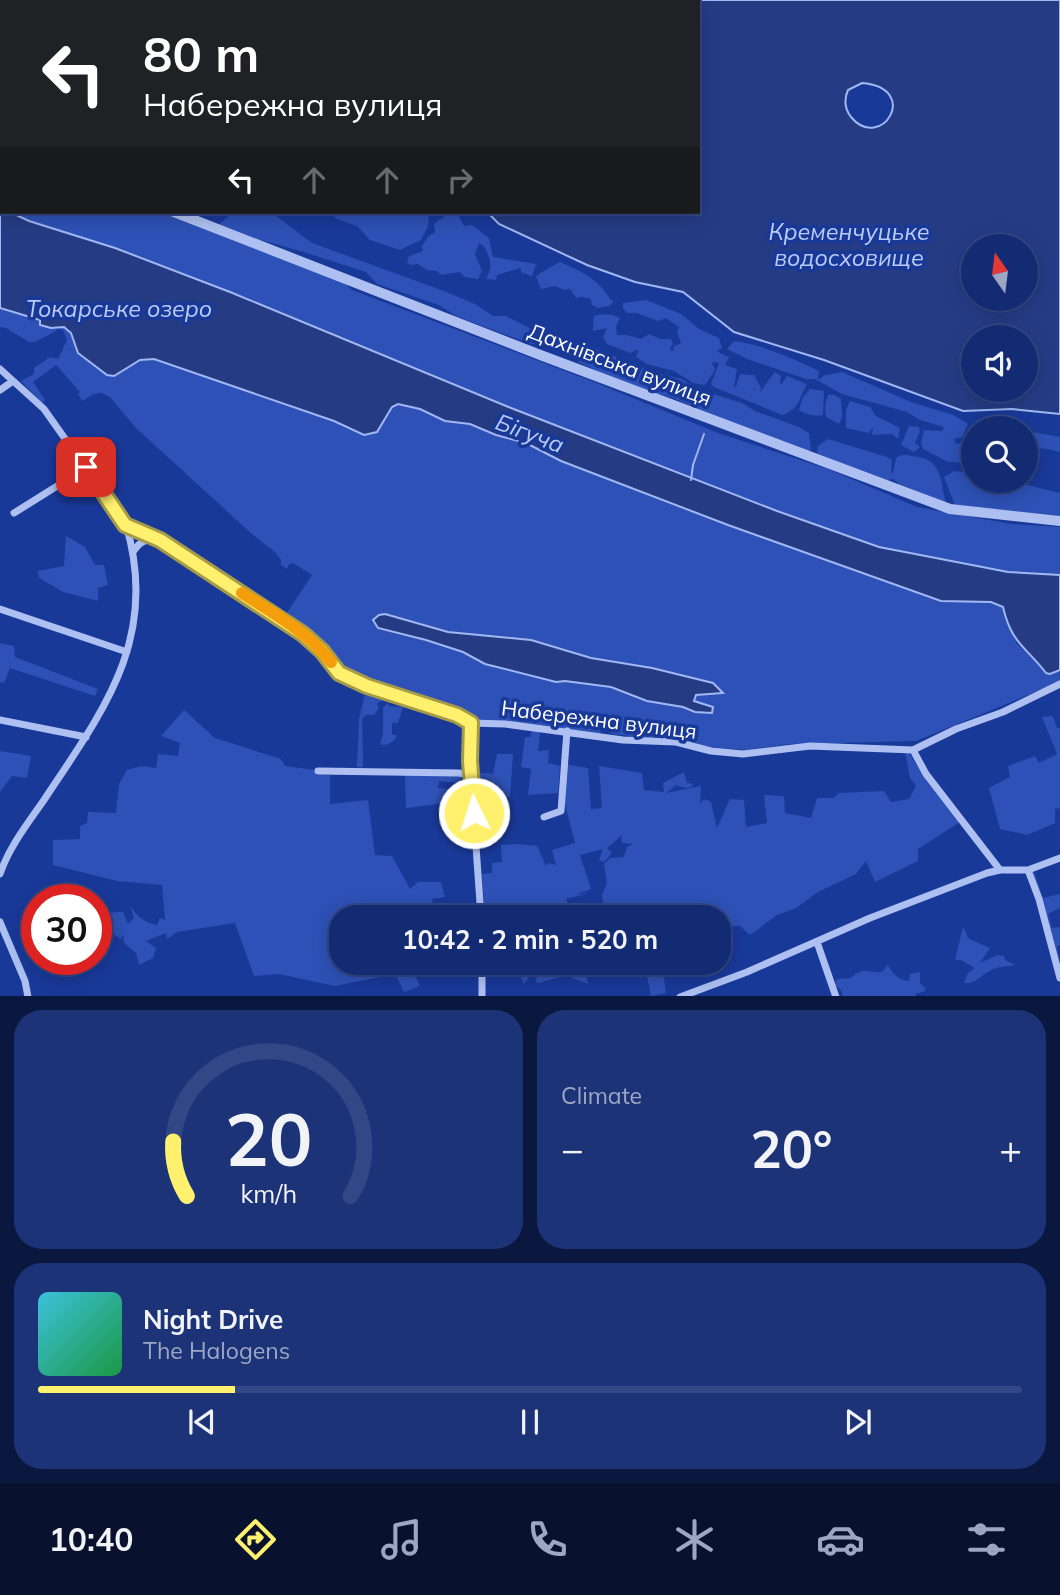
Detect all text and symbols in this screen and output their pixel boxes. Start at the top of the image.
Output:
text: 80 m [143,23,259,84]
icon: left [28,28,119,119]
text: Набережна вулиця [143,84,443,124]
icon: left [222,161,260,199]
icon: ahead [295,161,333,199]
icon: ahead [368,161,406,199]
icon: right [441,161,479,199]
water label: Кременчуцьке водосховище [768,217,930,272]
north arrow [961,234,1038,312]
map controls [961,234,1038,493]
water label: Токарське озеро [26,294,212,323]
street label: Дахнівська вулиця [525,317,715,411]
button: sound [961,325,1038,402]
water label: Бігуча [492,407,568,459]
button: search [961,416,1038,493]
pin [56,437,116,497]
icon: arrive [67,448,105,486]
street label: Набережна вулиця [500,694,698,744]
position arrow [437,776,511,850]
speed limit sign: 30 [21,884,112,975]
text: 10:42 · 2 min · 520 m [402,923,658,956]
text: Climate [561,1081,642,1110]
text: 20 [225,1093,312,1184]
text: 20° [750,1116,833,1181]
text: − [561,1125,584,1173]
text: + [999,1125,1022,1173]
text: km/h [240,1177,297,1208]
text: Night Drive [143,1303,283,1336]
text: The Halogens [143,1336,290,1365]
icon: previous [183,1403,221,1441]
icon: pause [511,1403,549,1441]
icon: next [839,1403,877,1441]
icon: directions [231,1515,280,1564]
icon: music [377,1515,426,1564]
icon: phone [523,1515,572,1564]
icon: climate [670,1515,719,1564]
icon: car [816,1515,865,1564]
icon: filters [962,1515,1011,1564]
text: 10:40 [49,1519,133,1559]

